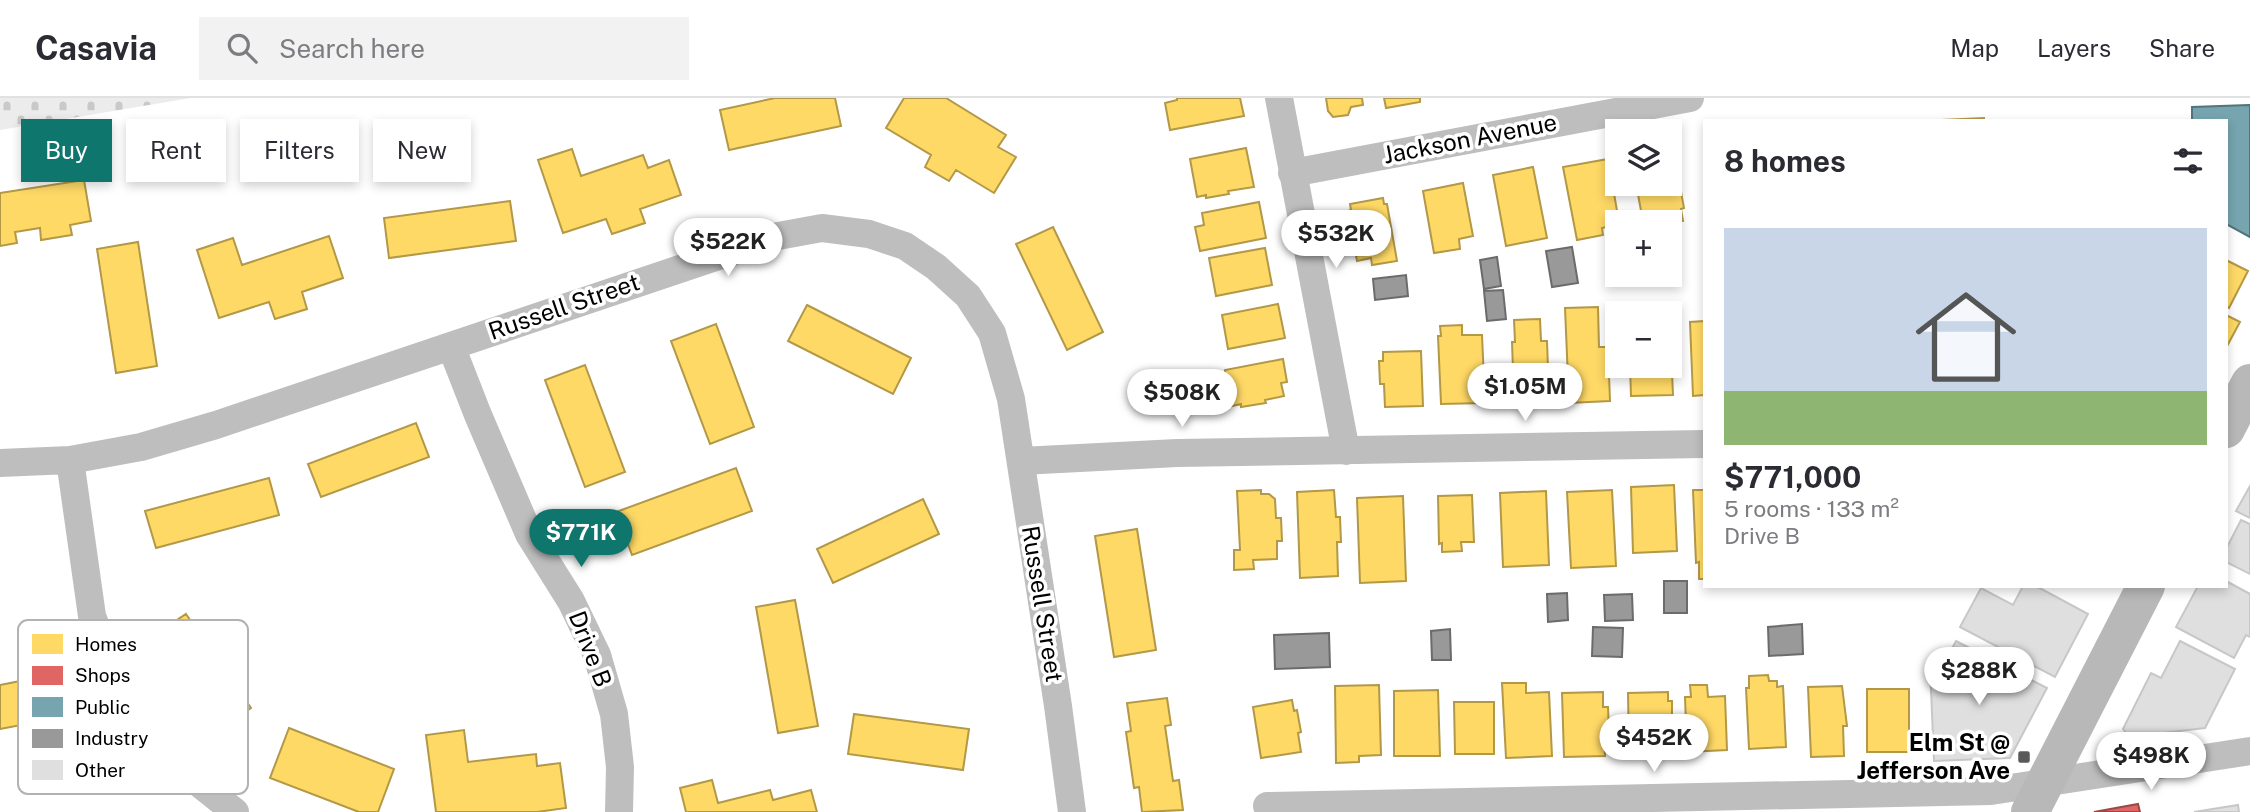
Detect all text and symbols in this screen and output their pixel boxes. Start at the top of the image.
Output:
search box [199,17,689,80]
text: Casavia [35,29,157,67]
icon: search [223,29,261,67]
text: Search here [279,33,425,64]
text: Map [1950,34,1999,62]
text: Layers [2037,34,2111,62]
text: Share [2149,34,2215,62]
street label: Jackson Avenue [1381,107,1559,169]
chip: Buy [21,119,112,182]
chip: Rent [126,119,226,182]
chip: Filters [240,119,359,182]
chip: New [373,119,471,182]
map controls [1605,119,1682,378]
button: layers [1605,119,1682,196]
icon: filters [2169,142,2207,180]
text: 8 homes [1724,143,1846,179]
button: + [1605,210,1682,287]
pin: $532K [1287,211,1385,270]
pin: $522K [679,218,777,278]
text: $532K [1297,219,1375,246]
text: $522K [690,227,766,254]
street label: Russell Street [484,267,643,345]
icon: home [1903,274,2029,400]
button: − [1605,301,1682,378]
pin: $1.05M [1468,364,1582,423]
pin: $508K [1133,370,1231,429]
text: $1.05M [1483,372,1567,399]
text: $508K [1143,378,1221,405]
text: $771,000 [1724,459,1861,495]
text: 5 rooms · 133 m² [1724,495,1899,522]
pin: $771K [532,510,630,569]
text: $771K [545,518,617,545]
text: Drive B [1724,522,1800,549]
street label: Russell Street [1017,524,1069,684]
street label: Drive B [564,607,618,691]
legend [18,620,248,794]
text: Homes [75,633,137,655]
pin: $288K [1930,648,2028,707]
text: $288K [1940,656,2018,683]
text: Shops [75,664,130,686]
text: Public [75,696,130,718]
pin: $452K [1605,714,1703,774]
text: $452K [1615,723,1693,750]
text: Industry [75,727,148,749]
place label: Elm St @ Jefferson Ave [1857,728,2010,784]
pin: $498K [2102,732,2200,792]
text: $498K [2112,741,2190,768]
marker: Elm St @ Jefferson Ave [2016,749,2032,765]
text: Other [75,759,125,781]

